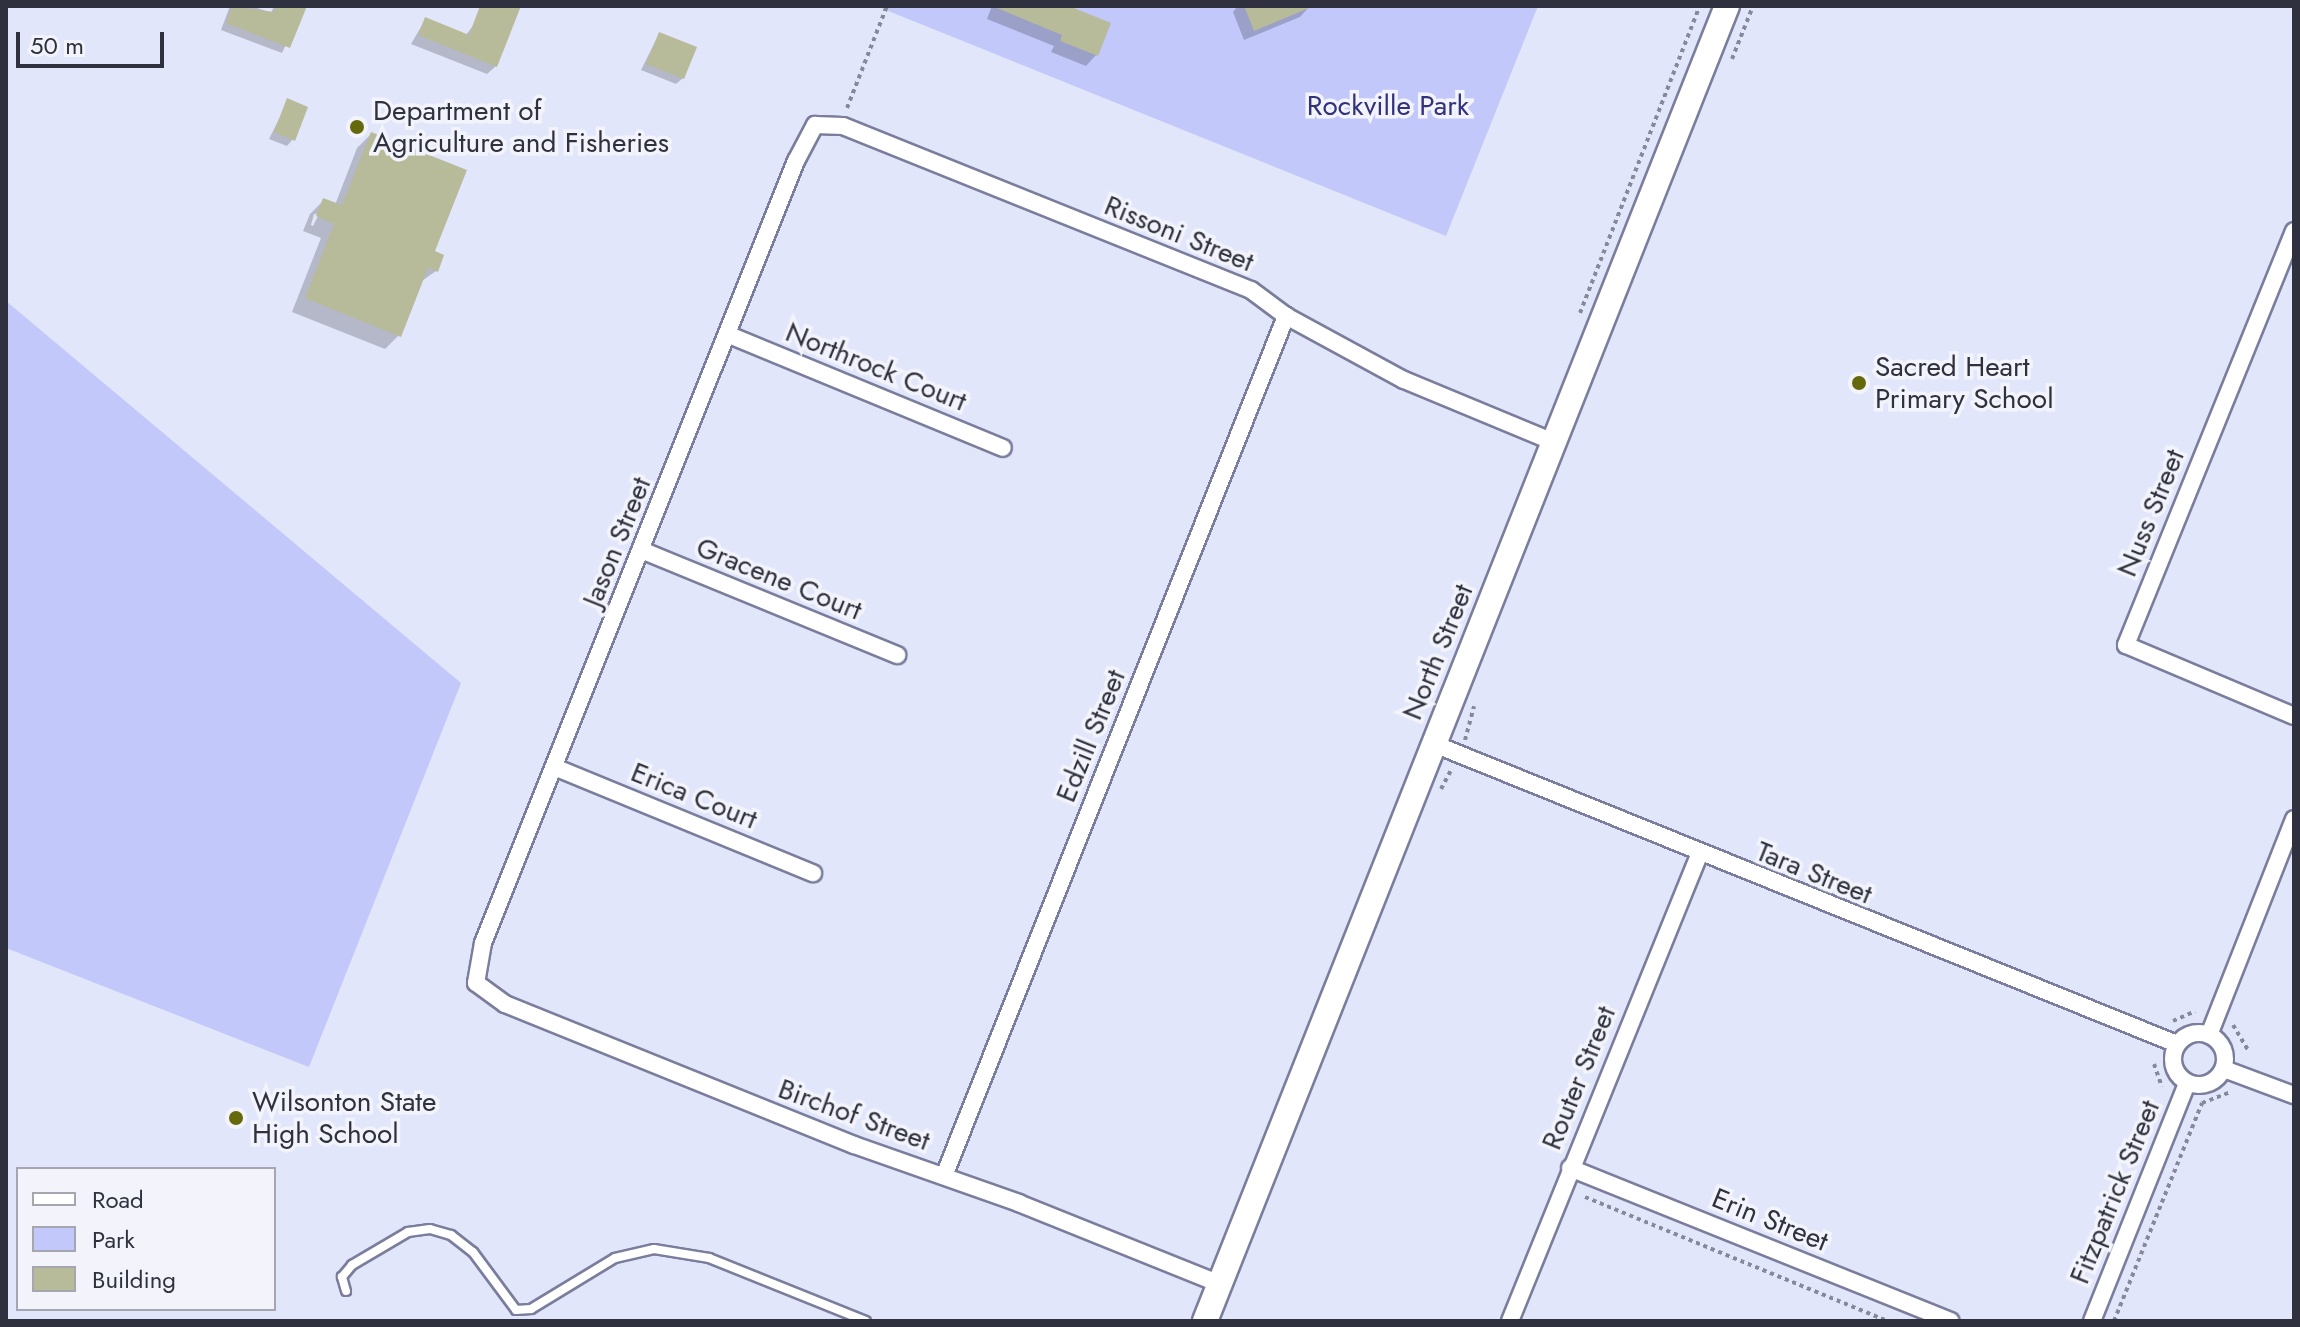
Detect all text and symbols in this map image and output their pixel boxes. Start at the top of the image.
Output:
scale bar [20,16,168,66]
text: 50 m [30,28,84,63]
park label: Rockville Park [1307,89,1469,123]
place label: Department of Agriculture and Fisheries [373,94,669,160]
marker: Department of Agriculture and Fisheries [348,118,366,136]
street label: Rissoni Street [1099,189,1259,279]
street label: Northrock Court [781,315,971,419]
place label: Sacred Heart Primary School [1875,350,2054,416]
marker: Sacred Heart Primary School [1850,374,1868,392]
street label: Nuss Street [2110,445,2192,581]
street label: Jason Street [576,472,658,612]
street label: Gracene Court [691,531,867,627]
street label: North Street [1396,579,1480,725]
street label: Edzill Street [1049,665,1133,807]
street label: Erica Court [626,756,762,836]
street label: Tara Street [1751,835,1877,911]
street label: Router Street [1535,1001,1623,1155]
street label: Birchof Street [774,1072,934,1158]
place label: Wilsonton State High School [252,1085,436,1151]
street label: Fitzpatrick Street [2063,1095,2167,1289]
marker: Wilsonton State High School [227,1109,245,1127]
legend [16,1167,276,1311]
text: Road [92,1182,144,1217]
street label: Erin Street [1707,1182,1833,1258]
text: Park [92,1222,135,1257]
text: Building [92,1262,176,1297]

